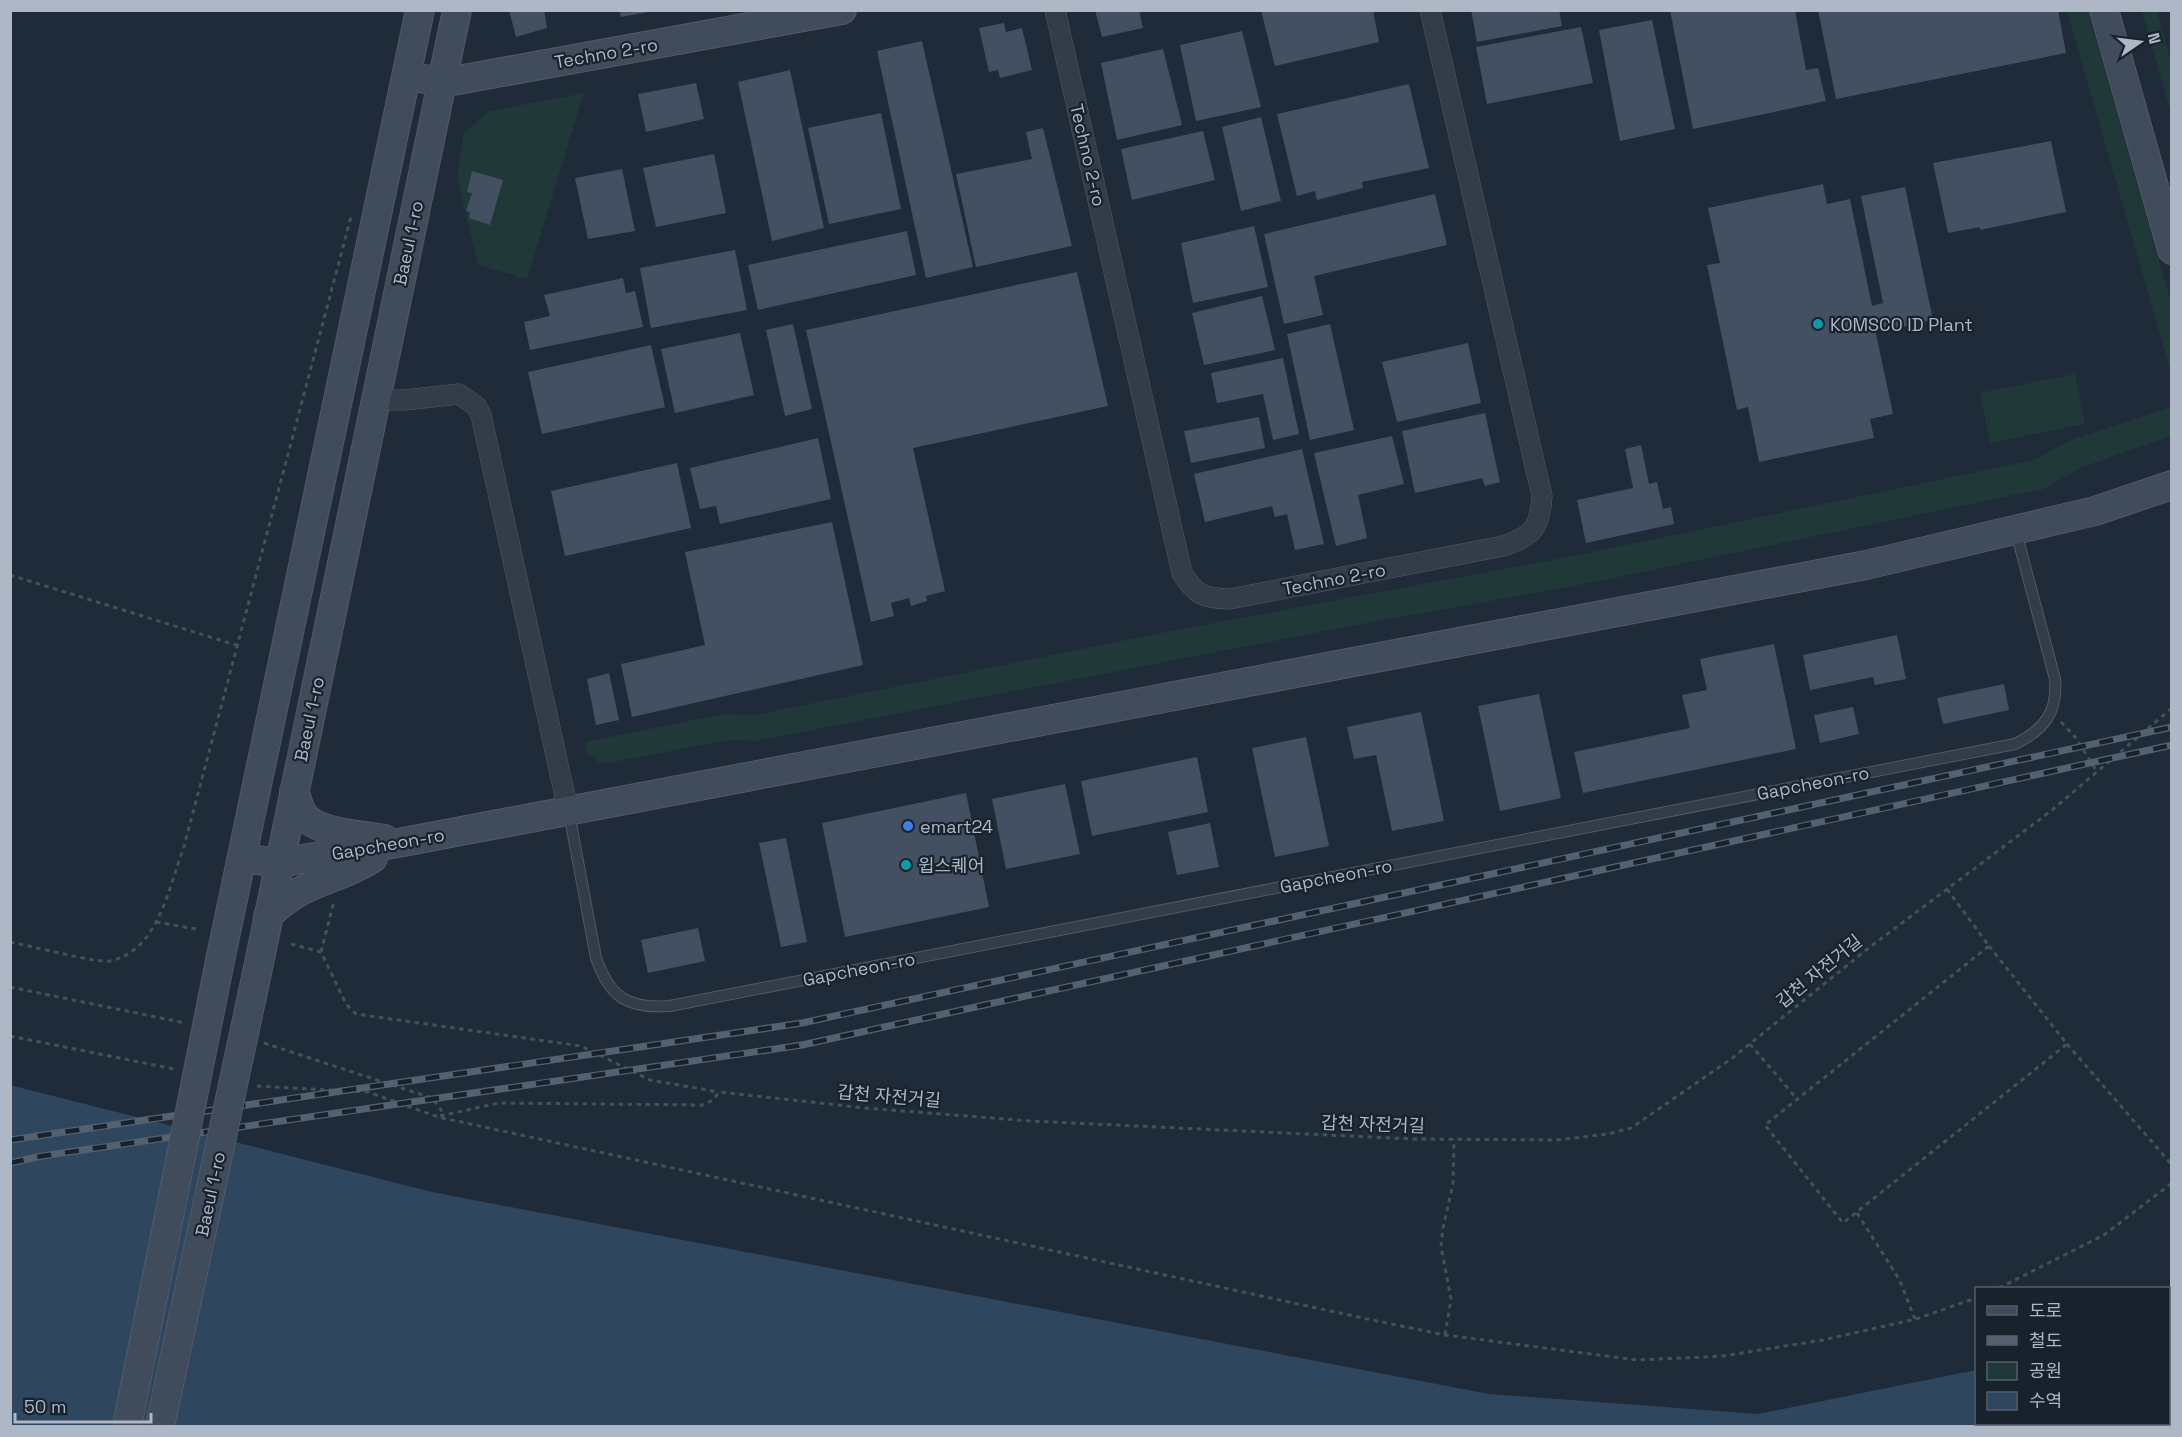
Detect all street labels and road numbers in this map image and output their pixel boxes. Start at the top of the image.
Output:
street label: Techno 2-ro [553,33,659,73]
street label: Techno 2-ro [1065,101,1111,209]
street label: Baeul 1-ro [388,199,428,287]
street label: Techno 2-ro [1280,558,1388,600]
street label: Baeul 1-ro [289,675,329,763]
street label: Gapcheon-ro [1755,761,1871,805]
street label: Gapcheon-ro [330,823,446,865]
street label: Gapcheon-ro [1278,854,1394,898]
street label: 갑천 자전거길 [1771,929,1867,1013]
street label: Gapcheon-ro [801,947,917,991]
street label: 갑천 자전거길 [836,1080,942,1112]
street label: 갑천 자전거길 [1321,1111,1425,1137]
street label: Baeul 1-ro [190,1150,230,1238]

